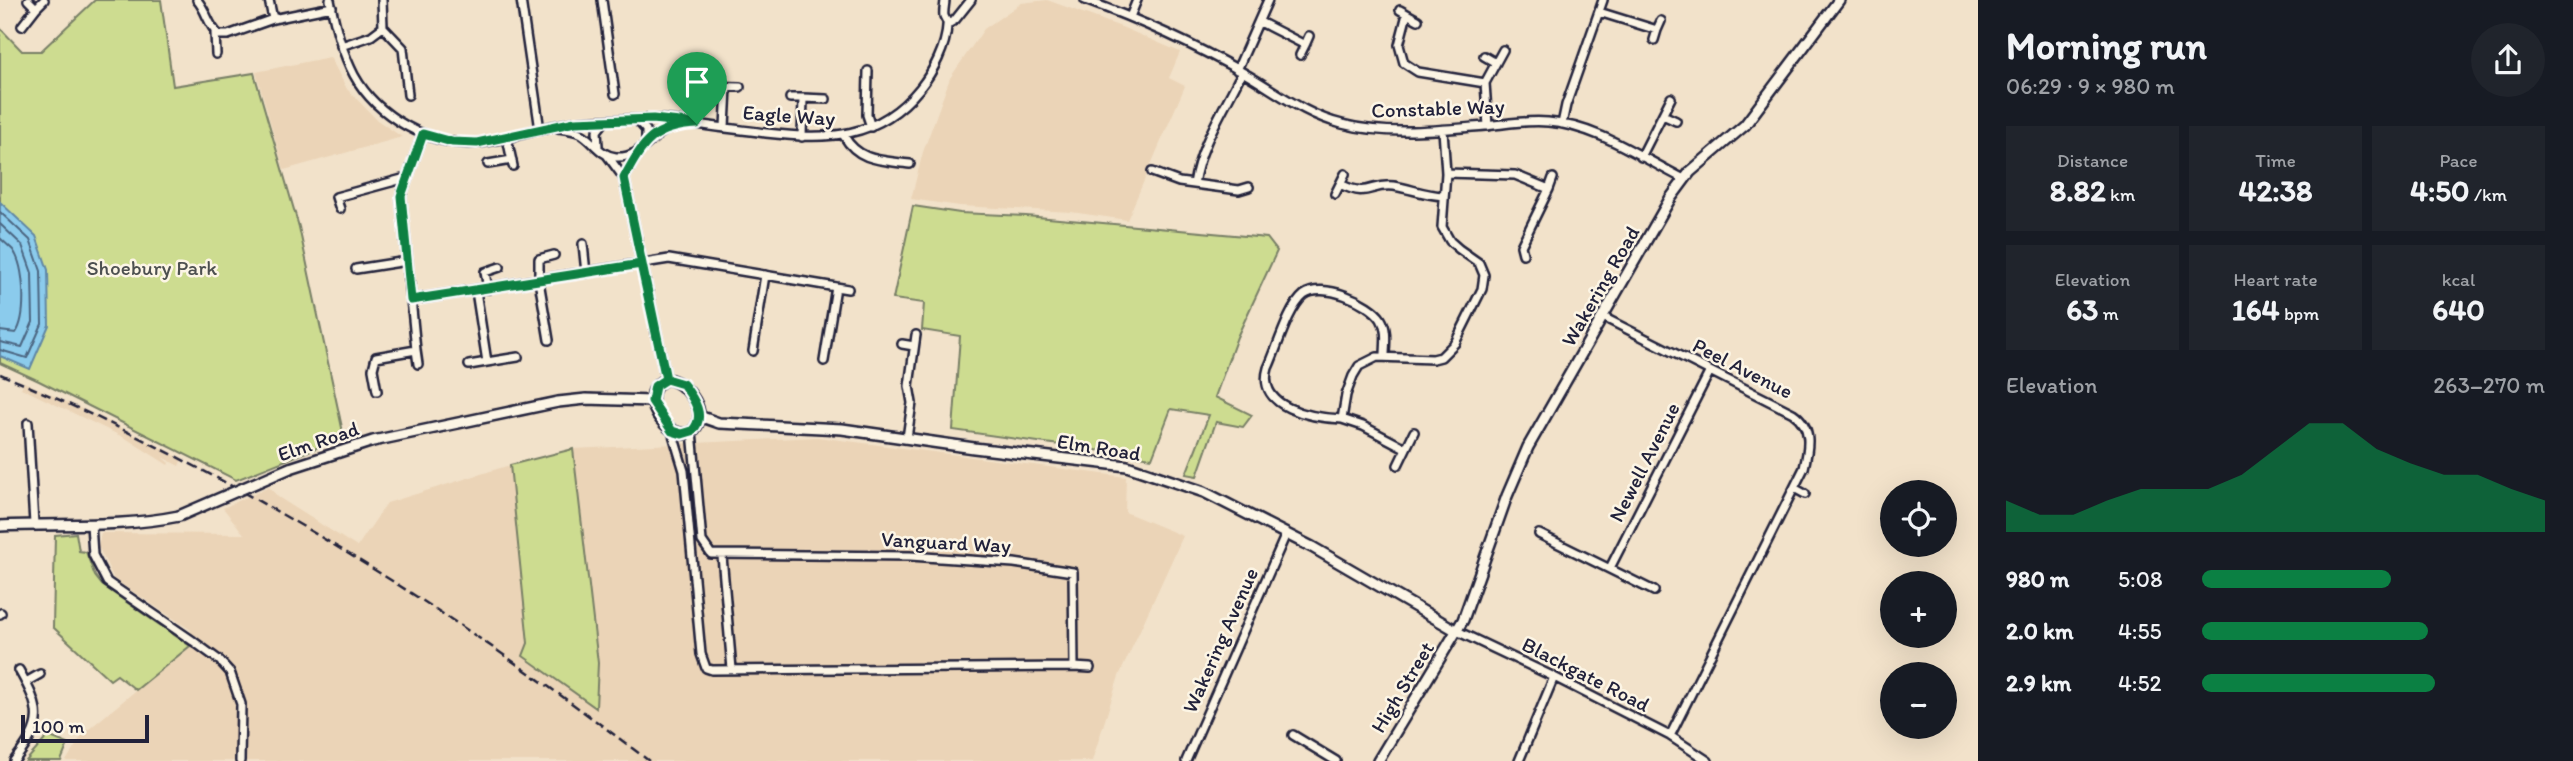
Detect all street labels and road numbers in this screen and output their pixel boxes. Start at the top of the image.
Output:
street label: Constable Way [1371,93,1505,123]
street label: Eagle Way [742,99,836,131]
street label: Wakering Road [1556,222,1644,350]
street label: Peel Avenue [1689,332,1797,404]
street label: Newell Avenue [1603,398,1685,526]
street label: Elm Road [274,415,362,467]
street label: Elm Road [1055,428,1143,466]
street label: Vanguard Way [880,526,1012,558]
street label: Wakering Avenue [1177,564,1263,716]
street label: Blackgate Road [1518,631,1654,717]
street label: High Street [1365,637,1439,737]

